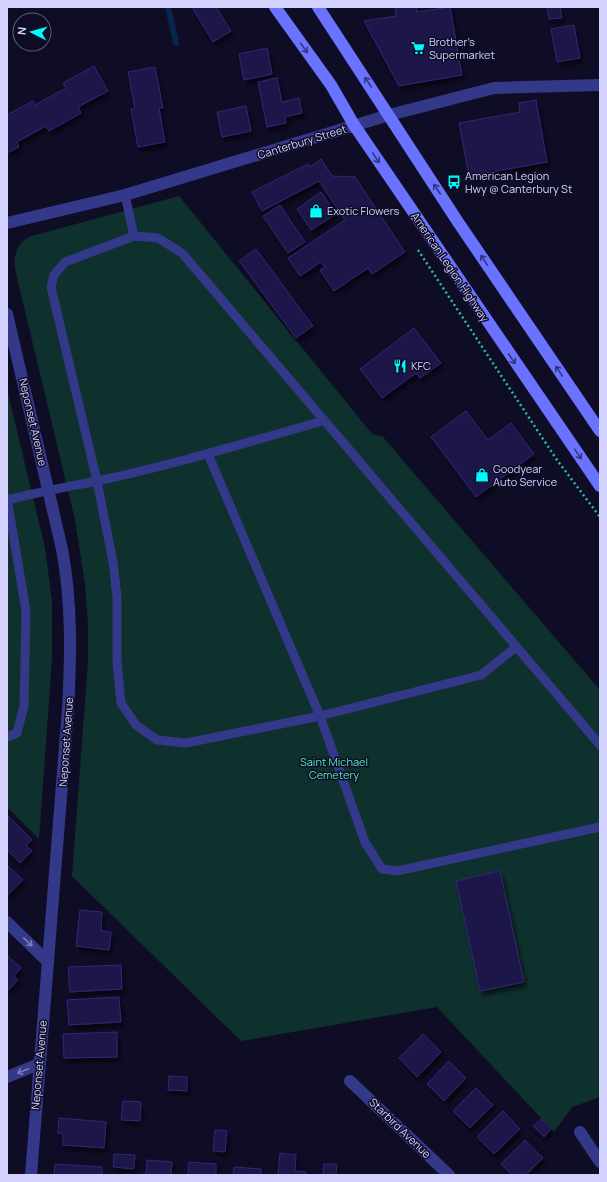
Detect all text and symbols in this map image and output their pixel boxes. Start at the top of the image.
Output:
north arrow [12,12,52,52]
text: N [14,26,29,36]
place label: Brother’s Supermarket [429,34,495,62]
supermarket icon: Brother’s Supermarket [410,40,426,56]
one-way arrow [300,42,308,53]
one-way arrow [363,76,371,88]
street label: Canterbury Street [255,121,348,162]
one-way arrow [372,152,380,163]
place label: American Legion Hwy @ Canterbury St [465,168,572,196]
bus stop icon: American Legion Hwy @ Canterbury St [446,174,462,190]
one-way arrow [433,184,441,195]
shop icon: Exotic Flowers [308,203,324,219]
place label: Exotic Flowers [327,203,399,218]
street label: American Legion Highway [408,209,493,325]
one-way arrow [480,254,488,265]
one-way arrow [508,354,516,365]
restaurant icon: KFC [392,358,408,374]
place label: KFC [411,358,431,373]
one-way arrow [555,366,563,377]
street label: Neponset Avenue [16,376,51,468]
one-way arrow [574,449,582,460]
place label: Goodyear Auto Service [493,461,558,489]
shop icon: Goodyear Auto Service [474,467,490,483]
street label: Neponset Avenue [55,696,76,787]
park label: Saint Michael Cemetery [300,754,368,782]
one-way arrow [22,937,32,946]
street label: Neponset Avenue [27,1019,50,1110]
one-way arrow [18,1067,30,1075]
street label: Starbird Avenue [366,1094,435,1161]

